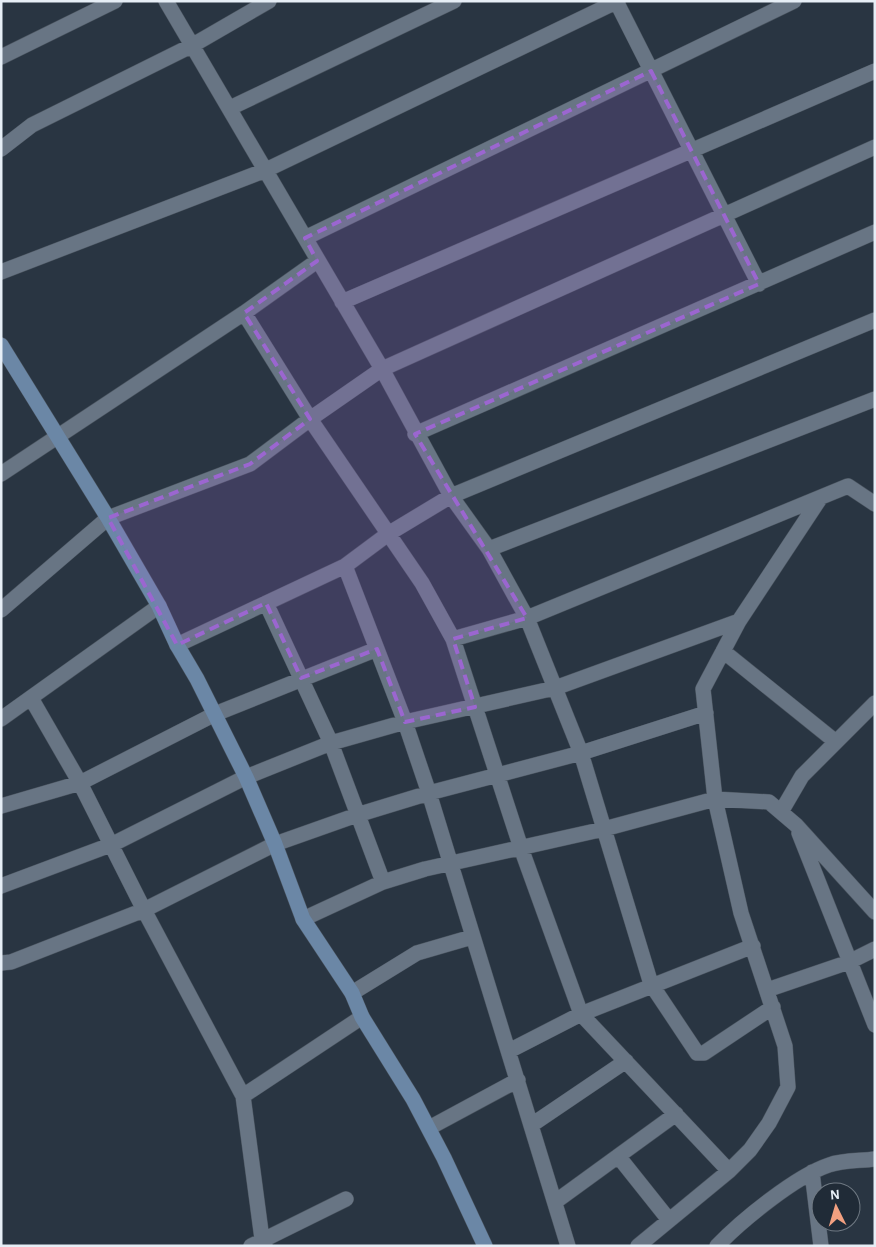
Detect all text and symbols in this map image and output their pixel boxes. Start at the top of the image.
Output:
north arrow [811,1182,861,1232]
text: N [829,1188,840,1202]

